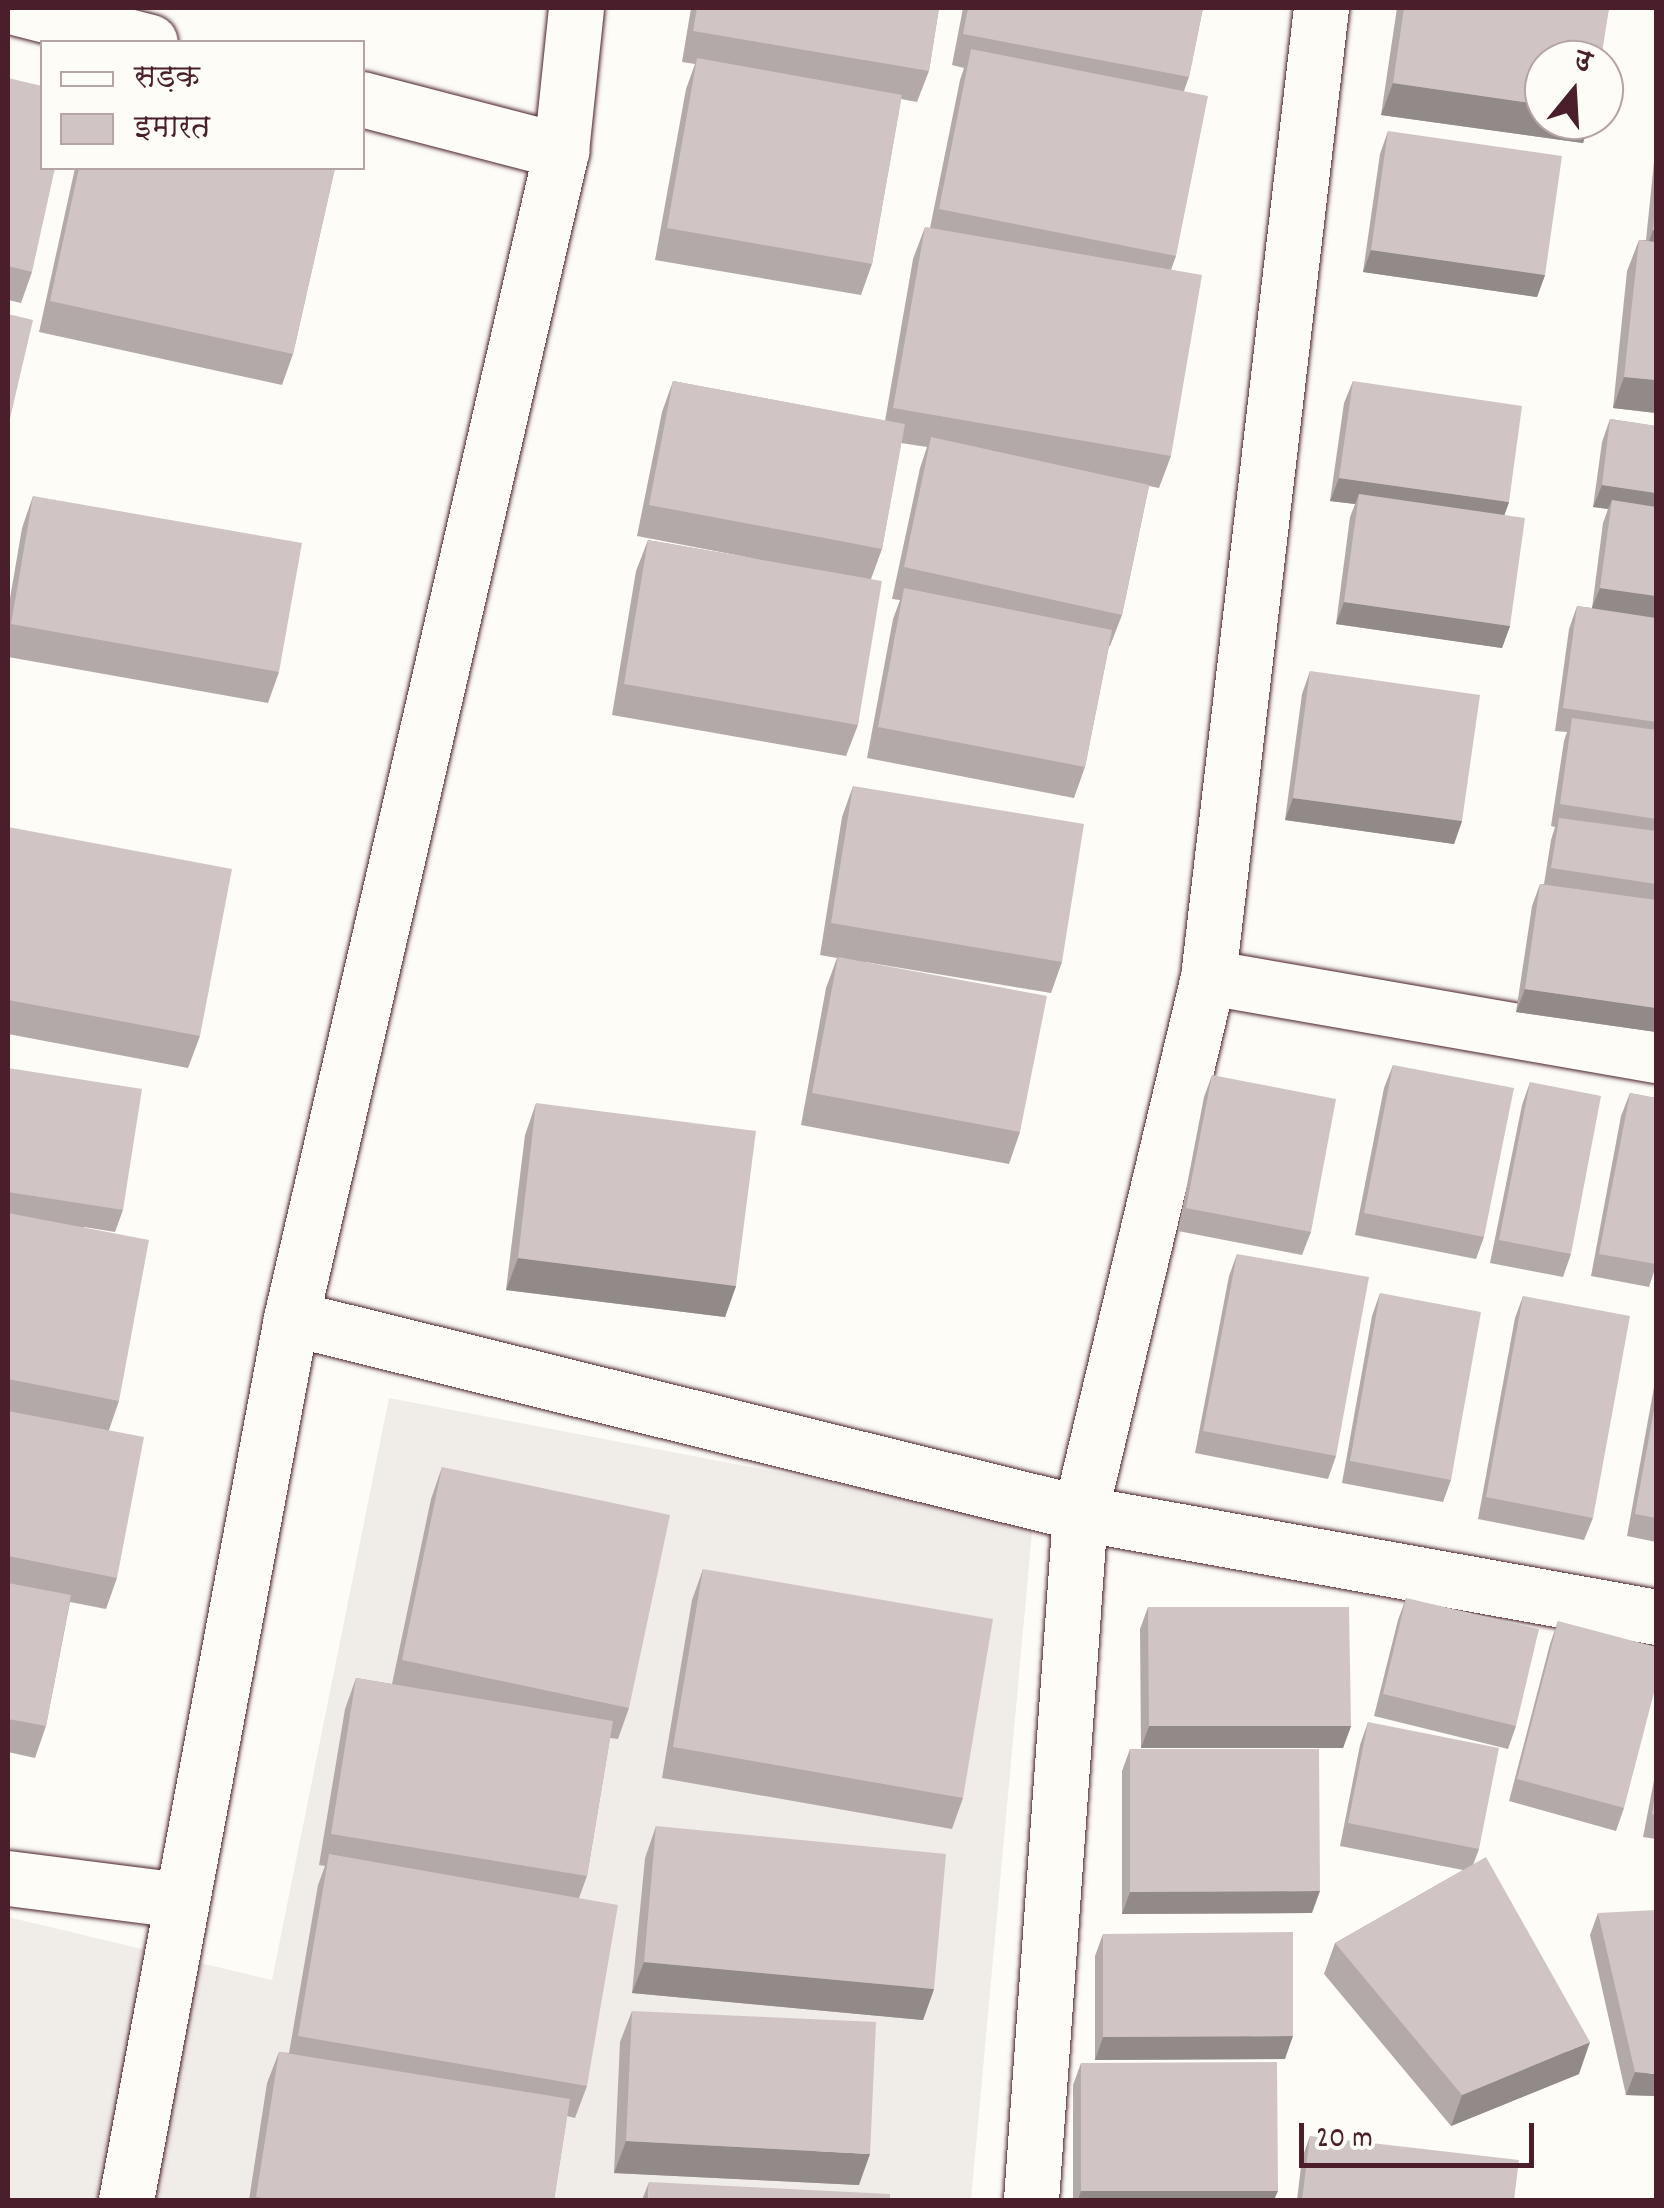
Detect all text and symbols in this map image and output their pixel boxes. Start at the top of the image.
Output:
legend [40,40,365,170]
north arrow [1524,40,1624,140]
text: उ [1569,42,1596,85]
text: सड़क [134,58,200,101]
text: इमारत [134,108,210,151]
scale bar [1304,2103,1539,2165]
text: 20 m [1316,2119,1373,2162]

